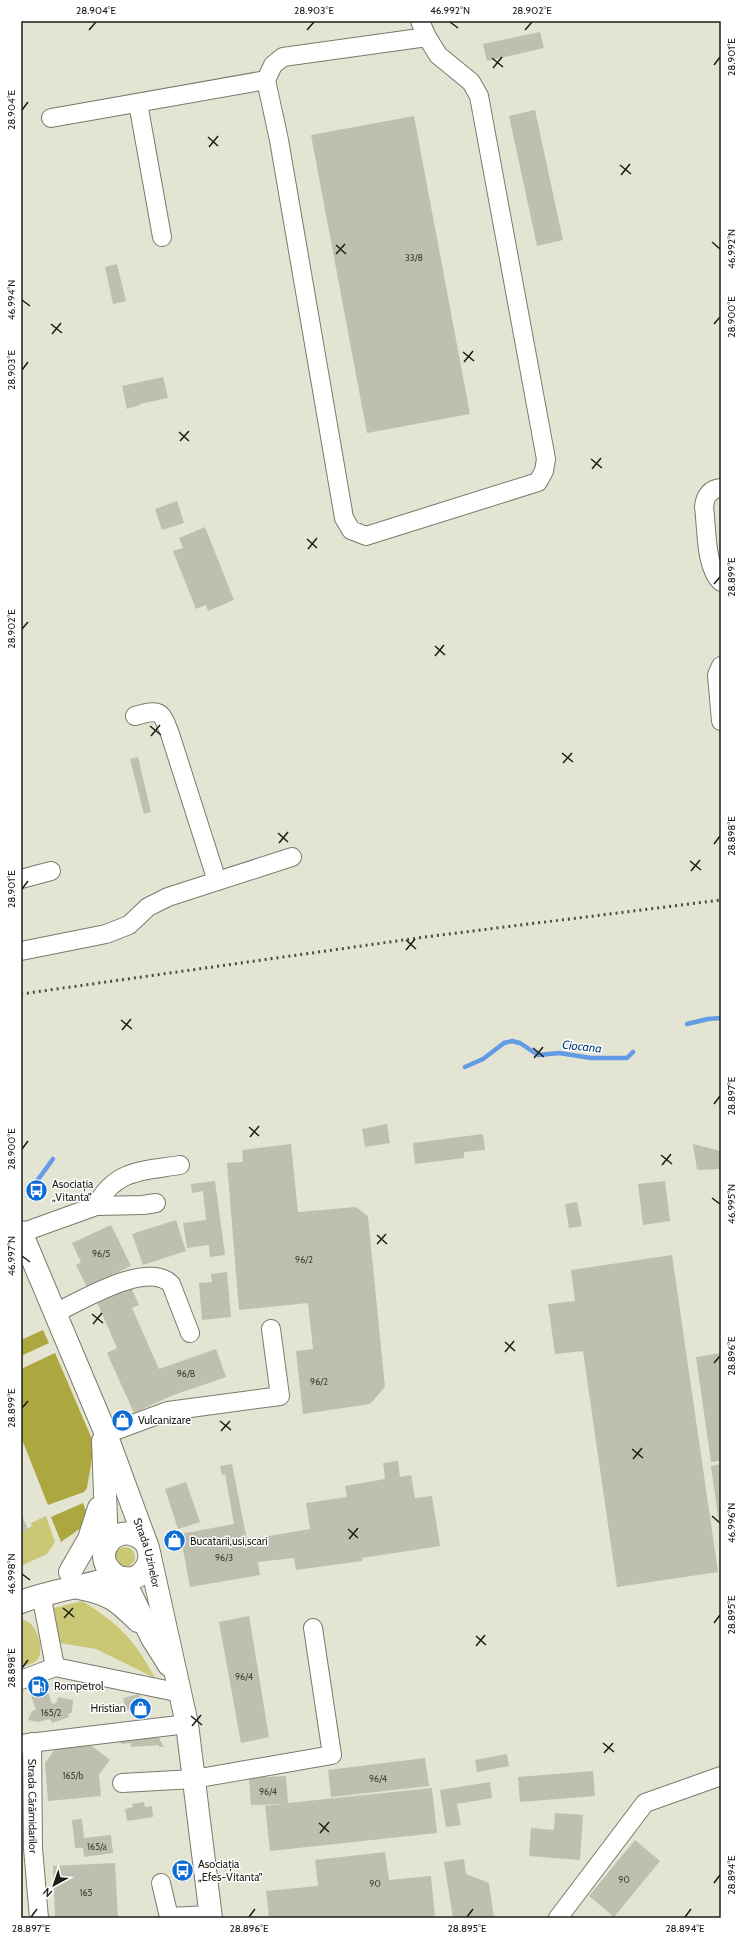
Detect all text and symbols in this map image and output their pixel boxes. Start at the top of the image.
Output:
text: 28.904°E [76,4,117,17]
text: 28.903°E [294,4,334,17]
text: 46.992°N [430,4,470,17]
text: 28.902°E [512,4,552,17]
text: 28.901°E [725,38,738,76]
text: 28.904°E [5,89,18,130]
text: 46.992°N [725,229,738,269]
house number: 33/8 [405,252,423,263]
text: 46.994°N [5,280,18,320]
text: 28.900°E [725,296,738,338]
text: 28.903°E [5,350,18,390]
text: 28.899°E [725,557,738,597]
text: 28.902°E [5,609,18,649]
text: 28.898°E [725,816,738,856]
text: 28.901°E [5,870,18,908]
water label: Ciocana [561,1036,603,1056]
text: 28.897°E [725,1076,738,1115]
text: 28.900°E [5,1128,18,1170]
bus stop icon: Asociația „Vitanta” [24,1177,50,1203]
place label: Asociația „Vitanta” [52,1177,94,1204]
text: 46.995°N [725,1184,738,1224]
text: 46.997°N [5,1236,18,1276]
house number: 96/5 [92,1248,110,1259]
house number: 96/2 [295,1254,313,1265]
text: 28.896°E [725,1336,738,1376]
house number: 96/B [177,1368,196,1379]
house number: 96/2 [310,1376,328,1387]
text: 28.899°E [5,1388,18,1428]
shop icon: Vulcanizare [110,1407,136,1433]
place label: Vulcanizare [138,1413,191,1427]
text: 46.996°N [725,1503,738,1543]
street label: Strada Uzinelor [131,1516,164,1589]
shop icon: Bucatarii,usi,scari [161,1528,187,1554]
place label: Bucatarii,usi,scari [190,1534,268,1548]
house number: 96/3 [215,1552,233,1563]
text: 46.998°N [5,1554,18,1594]
text: 28.895°E [725,1595,738,1634]
text: 28.898°E [5,1648,18,1688]
house number: 96/4 [235,1671,253,1682]
fuel station icon: Rompetrol [26,1673,52,1699]
place label: Rompetrol [54,1679,104,1693]
shop icon: Hristian [128,1695,154,1721]
place label: Hristian [91,1701,126,1715]
house number: 165/2 [41,1707,62,1718]
street label: Strada Cărămidarilor [25,1759,40,1854]
house number: 165/b [63,1770,83,1781]
house number: 96/4 [369,1773,387,1784]
house number: 96/4 [259,1786,277,1797]
house number: 165/a [87,1841,108,1852]
text: 28.894°E [725,1855,738,1895]
bus stop icon: Asociația „Efes-Vitanta” [169,1857,195,1883]
place label: Asociația „Efes-Vitanta” [198,1857,263,1884]
north arrow [34,1865,74,1905]
house number: 90 [618,1874,630,1885]
house number: 90 [369,1878,381,1889]
text: N [40,1885,55,1901]
house number: 165 [80,1887,93,1898]
text: 28.897°E [12,1922,51,1935]
text: 28.896°E [229,1922,269,1935]
text: 28.895°E [448,1922,487,1935]
text: 28.894°E [665,1922,705,1935]

